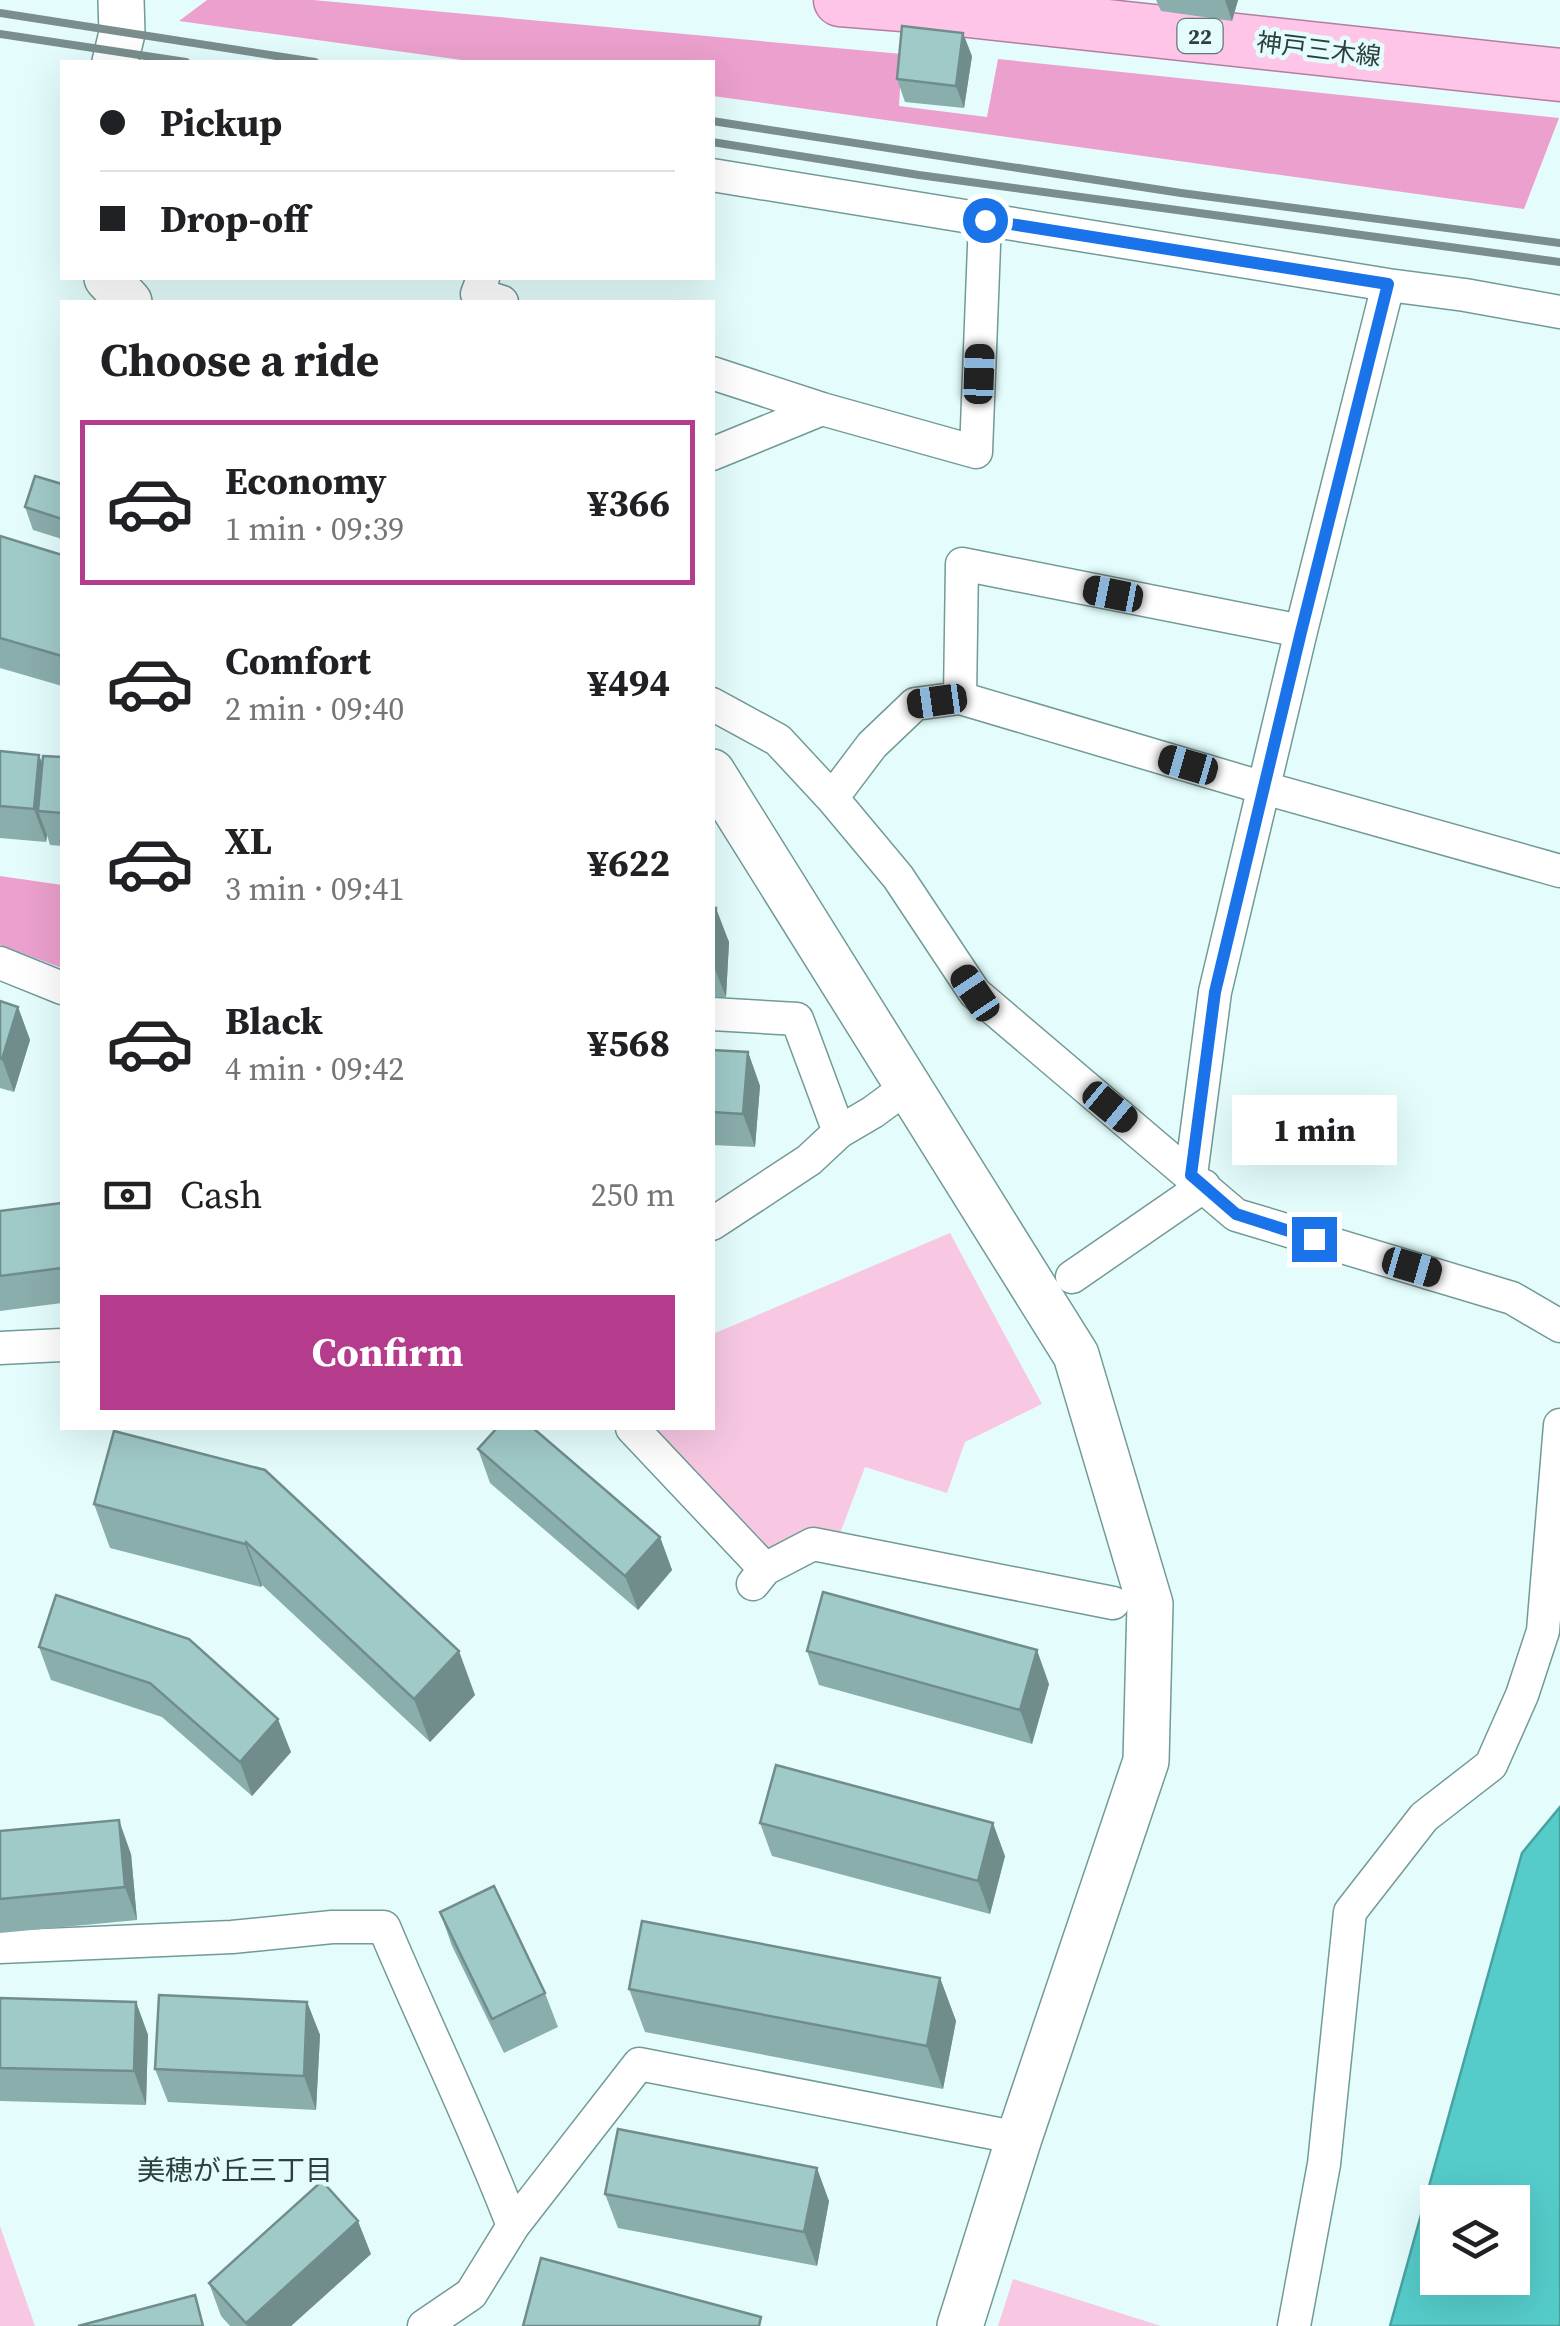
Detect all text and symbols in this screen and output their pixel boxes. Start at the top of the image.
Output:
road number: 22 [1178,19,1222,53]
street label: 神戸三木線 [1255,25,1383,73]
text: Pickup [160,97,282,149]
text: Drop-off [160,193,309,245]
route start [963,198,1008,243]
text: Choose a ride [100,329,379,391]
car [963,343,995,405]
text: Economy [225,455,387,507]
icon: car [105,458,195,548]
text: ¥366 [588,477,670,529]
text: 1 min · 09:39 [225,507,404,551]
car [1081,574,1145,614]
text: Comfort [225,635,371,687]
icon: car [105,638,195,728]
text: ¥494 [588,657,670,709]
car [905,682,969,720]
text: 2 min · 09:40 [225,687,404,731]
car [1155,742,1221,788]
text: XL [225,815,272,867]
icon: car [105,818,195,908]
text: ¥622 [588,837,670,889]
text: 3 min · 09:41 [225,867,404,911]
car [946,960,1004,1026]
text: Black [225,995,323,1047]
icon: car [105,998,195,1088]
text: ¥568 [588,1017,670,1069]
text: 4 min · 09:42 [225,1047,404,1091]
car [1077,1076,1143,1138]
callout: 1 min [1232,1094,1396,1164]
text: 1 min [1273,1108,1356,1152]
icon: cash [100,1168,155,1223]
text: Cash [180,1169,262,1221]
text: 250 m [591,1173,675,1217]
route end [1292,1217,1337,1262]
car [1379,1244,1445,1290]
button: Confirm [100,1295,675,1410]
district label: 美穂が丘三丁目 [137,2151,333,2189]
map controls [1420,2185,1530,2295]
button: layers [1420,2185,1530,2295]

